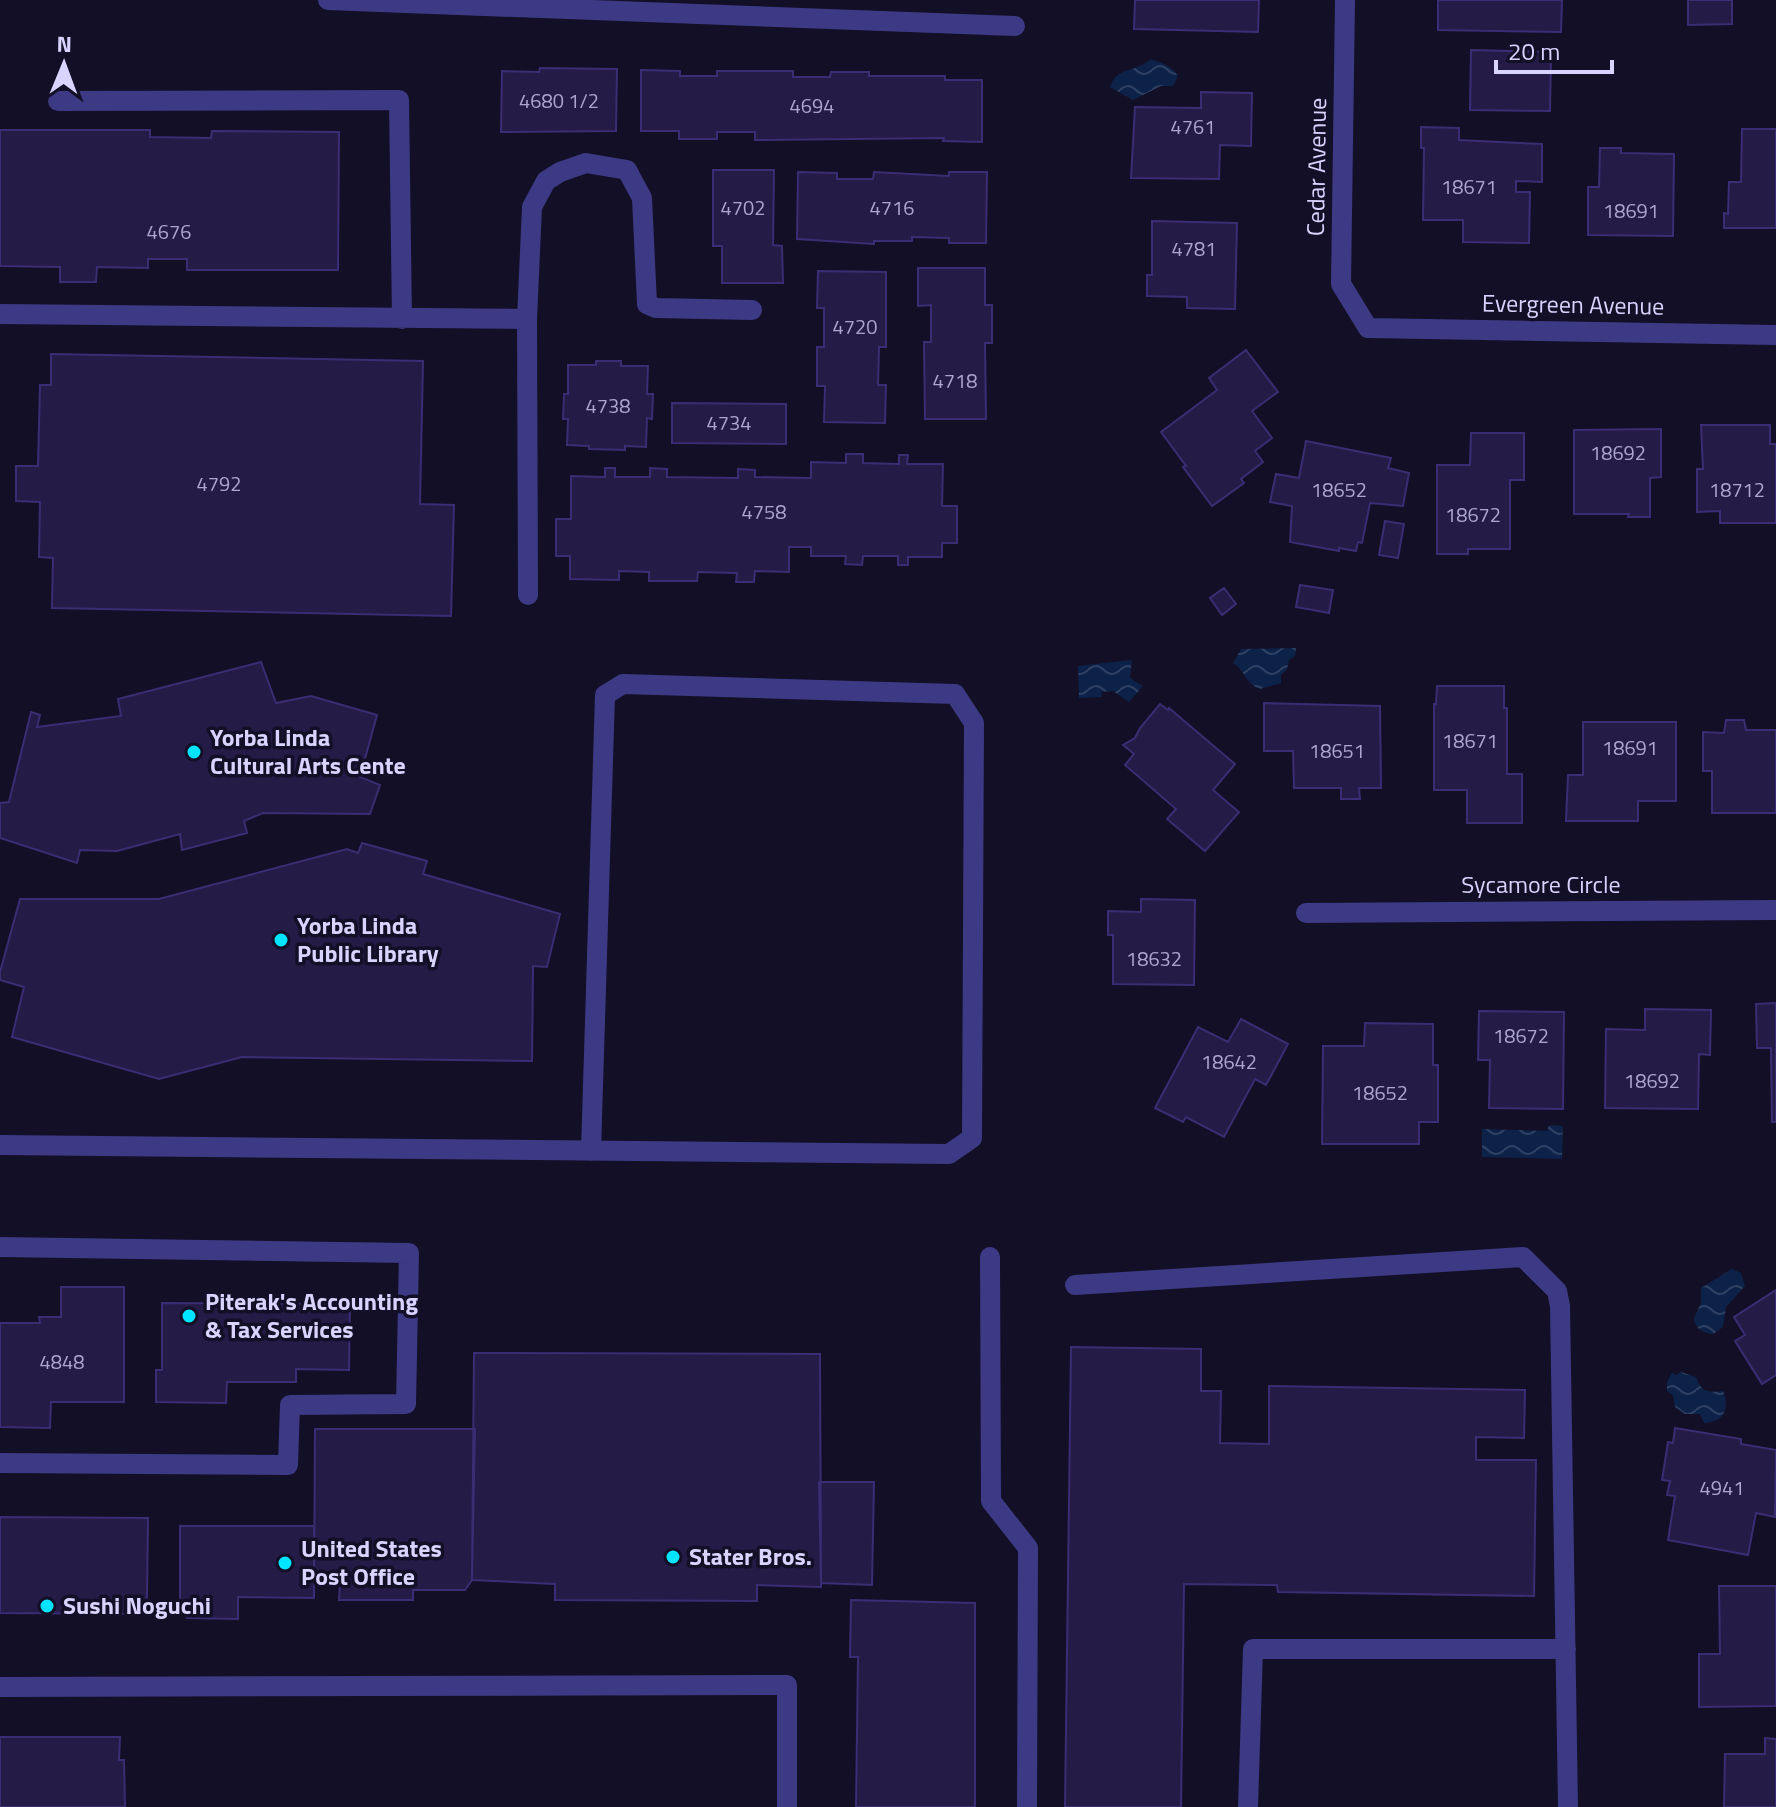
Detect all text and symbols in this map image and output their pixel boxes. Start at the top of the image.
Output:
north arrow [24,24,104,104]
scale bar [1496,24,1612,74]
text: N [56,27,72,61]
text: 20 m [1508,33,1560,69]
house number: 4680 1/2 [519,85,599,116]
house number: 4694 [790,90,834,121]
street label: Cedar Avenue [1297,98,1335,236]
house number: 4761 [1171,111,1215,142]
house number: 18671 [1441,171,1497,202]
house number: 4702 [721,192,765,223]
house number: 4716 [870,192,914,223]
house number: 18691 [1603,195,1659,226]
house number: 4676 [147,216,191,247]
house number: 4781 [1172,233,1216,264]
street label: Evergreen Avenue [1481,284,1665,324]
house number: 4720 [833,311,877,342]
house number: 4718 [933,365,977,396]
house number: 4738 [586,390,630,421]
house number: 4734 [707,407,751,438]
house number: 18692 [1590,437,1646,468]
house number: 4792 [197,468,241,499]
house number: 18652 [1311,474,1367,505]
house number: 18712 [1709,474,1765,505]
house number: 4758 [742,496,786,527]
house number: 18672 [1445,499,1501,530]
place label: Yorba Linda Cultural Arts Cente [210,719,406,783]
house number: 18671 [1442,725,1498,756]
house number: 18691 [1602,732,1658,763]
house number: 18651 [1309,735,1365,766]
marker: Yorba Linda Cultural Arts Cente [185,743,203,761]
street label: Sycamore Circle [1461,866,1621,902]
place label: Yorba Linda Public Library [297,907,439,971]
marker: Yorba Linda Public Library [272,931,290,949]
house number: 18632 [1126,943,1182,974]
house number: 18672 [1493,1020,1549,1051]
house number: 18642 [1201,1046,1257,1077]
house number: 18692 [1624,1065,1680,1096]
house number: 18652 [1352,1077,1408,1108]
place label: Piterak's Accounting & Tax Services [205,1283,418,1347]
marker: Piterak's Accounting & Tax Services [180,1307,198,1325]
house number: 4848 [40,1346,84,1377]
house number: 4941 [1700,1472,1744,1503]
place label: United States Post Office [301,1530,442,1594]
place label: Stater Bros. [689,1538,812,1574]
marker: Stater Bros. [664,1548,682,1566]
marker: United States Post Office [276,1554,294,1572]
place label: Sushi Noguchi [63,1587,211,1623]
marker: Sushi Noguchi [38,1597,56,1615]

